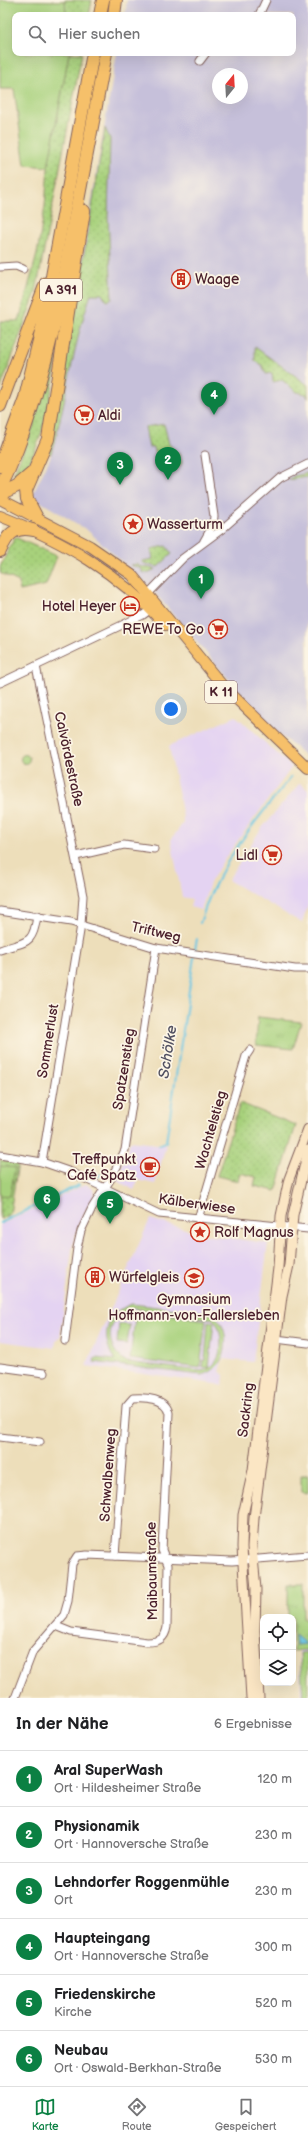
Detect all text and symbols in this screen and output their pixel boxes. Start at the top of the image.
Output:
search box [12,12,296,56]
icon: search [26,23,48,45]
text: Hier suchen [58,25,140,44]
north arrow [212,68,248,104]
building icon: Waage [170,268,192,290]
place label: Waage [195,271,239,288]
road number: A 391 [40,279,82,301]
pin: 4 [201,382,227,415]
supermarket icon: Aldi [73,404,95,426]
place label: Aldi [98,407,121,424]
pin: 2 [155,447,181,480]
pin: 3 [107,452,133,485]
place icon: Wasserturm [122,513,144,535]
place label: Wasserturm [147,516,223,533]
pin: 1 [188,566,214,599]
hotel icon: Hotel Heyer [119,595,141,617]
place label: Hotel Heyer [42,598,117,615]
supermarket icon: REWE To Go [207,618,229,640]
place label: REWE To Go [122,621,204,638]
road number: K 11 [205,681,237,703]
your location [161,699,181,719]
street label: Calvördestraße [51,710,87,808]
supermarket icon: Lidl [261,844,283,866]
place label: Lidl [236,847,258,864]
street label: Triftweg [130,918,182,946]
street label: Sommerlust [34,1002,62,1079]
water label: Schölke [154,1024,182,1080]
street label: Spatzenstieg [109,1027,139,1111]
street label: Wachtelstieg [192,1089,230,1171]
place label: Treffpunkt Café Spatz [67,1151,137,1184]
cafe icon: Treffpunkt Café Spatz [139,1156,161,1178]
pin: 6 [34,1186,60,1219]
street label: Kälberwiese [158,1190,236,1218]
pin: 5 [97,1191,123,1224]
place icon: Rolf Magnus [189,1221,211,1243]
place label: Rolf Magnus [214,1224,294,1241]
building icon: Würfelgleis [84,1266,106,1288]
school or university icon: Gymnasium Hoffmann-von-Fallersleben [183,1267,205,1289]
place label: Würfelgleis [109,1269,179,1286]
place label: Gymnasium Hoffmann-von-Fallersleben [108,1291,280,1324]
street label: Sackring [234,1382,258,1438]
street label: Schwalbenweg [96,1428,120,1522]
street label: Maibaumstraße [143,1522,161,1620]
map controls [260,1614,296,1686]
button: locate [260,1614,296,1650]
button: layers [260,1650,296,1686]
text: In der Nähe [16,1714,109,1734]
text: 6 Ergebnisse [214,1716,292,1732]
text: Aral SuperWash [54,1761,163,1780]
text: 1 [26,1771,32,1787]
text: 120 m [257,1771,292,1787]
text: Ort · Hildesheimer Straße [54,1780,201,1796]
text: Physionamik [54,1817,139,1836]
text: 2 [25,1827,33,1843]
text: 230 m [255,1827,292,1843]
text: Ort · Hannoversche Straße [54,1836,209,1852]
text: Lehndorfer Roggenmühle [54,1873,229,1892]
text: 3 [25,1883,33,1899]
text: 230 m [255,1883,292,1899]
text: Ort [54,1892,73,1908]
text: Haupteingang [54,1929,150,1948]
text: 4 [25,1939,33,1955]
text: 300 m [254,1939,292,1955]
text: Ort · Hannoversche Straße [54,1948,209,1964]
text: Friedenskirche [54,1985,156,2004]
text: 5 [25,1995,33,2011]
text: 520 m [255,1995,292,2011]
text: Kirche [54,2004,92,2020]
text: Neubau [54,2041,108,2060]
text: 6 [25,2051,33,2067]
text: 530 m [255,2051,292,2067]
text: Ort · Oswald-Berkhan-Straße [54,2060,221,2076]
tab: Karte [32,2096,59,2133]
tab: Route [122,2096,151,2133]
tab: Gespeichert [215,2096,276,2133]

